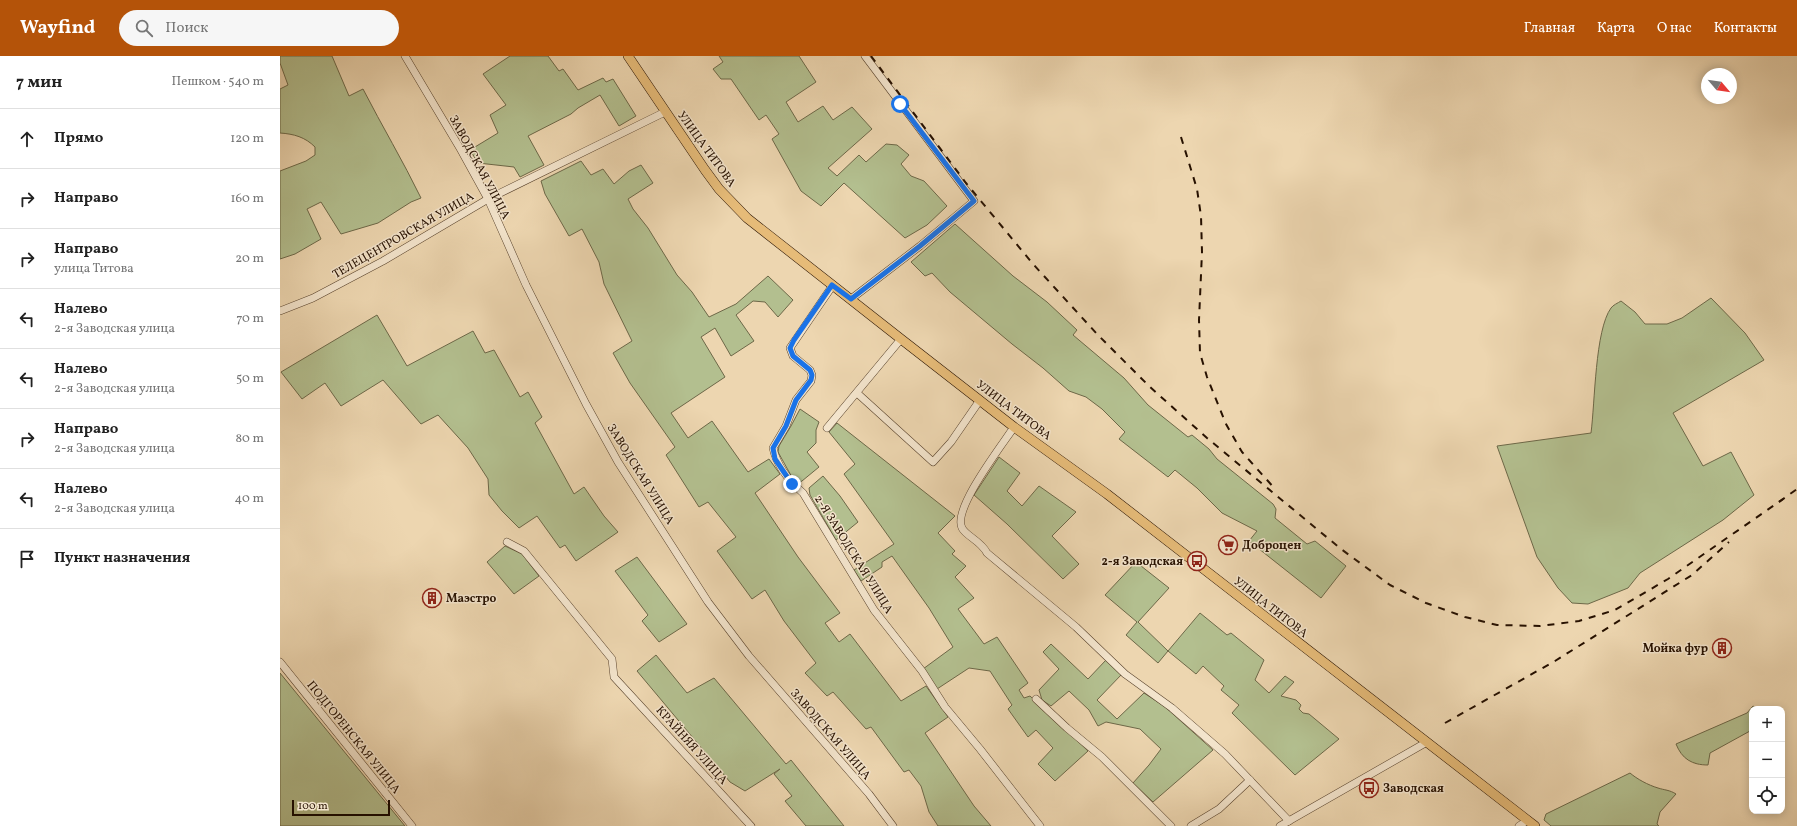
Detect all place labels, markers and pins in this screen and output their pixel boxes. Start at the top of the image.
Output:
supermarket icon: Доброцен [1217,534,1239,556]
place label: Доброцен [1242,538,1301,554]
bus stop icon: 2-я Заводская [1186,550,1208,572]
place label: 2-я Заводская [1102,554,1183,570]
building icon: Маэстро [421,587,443,609]
place label: Маэстро [446,591,497,607]
building icon: Мойка фур [1711,637,1733,659]
place label: Мойка фур [1642,641,1708,657]
bus stop icon: Заводская [1358,777,1380,799]
place label: Заводская [1383,781,1444,797]

